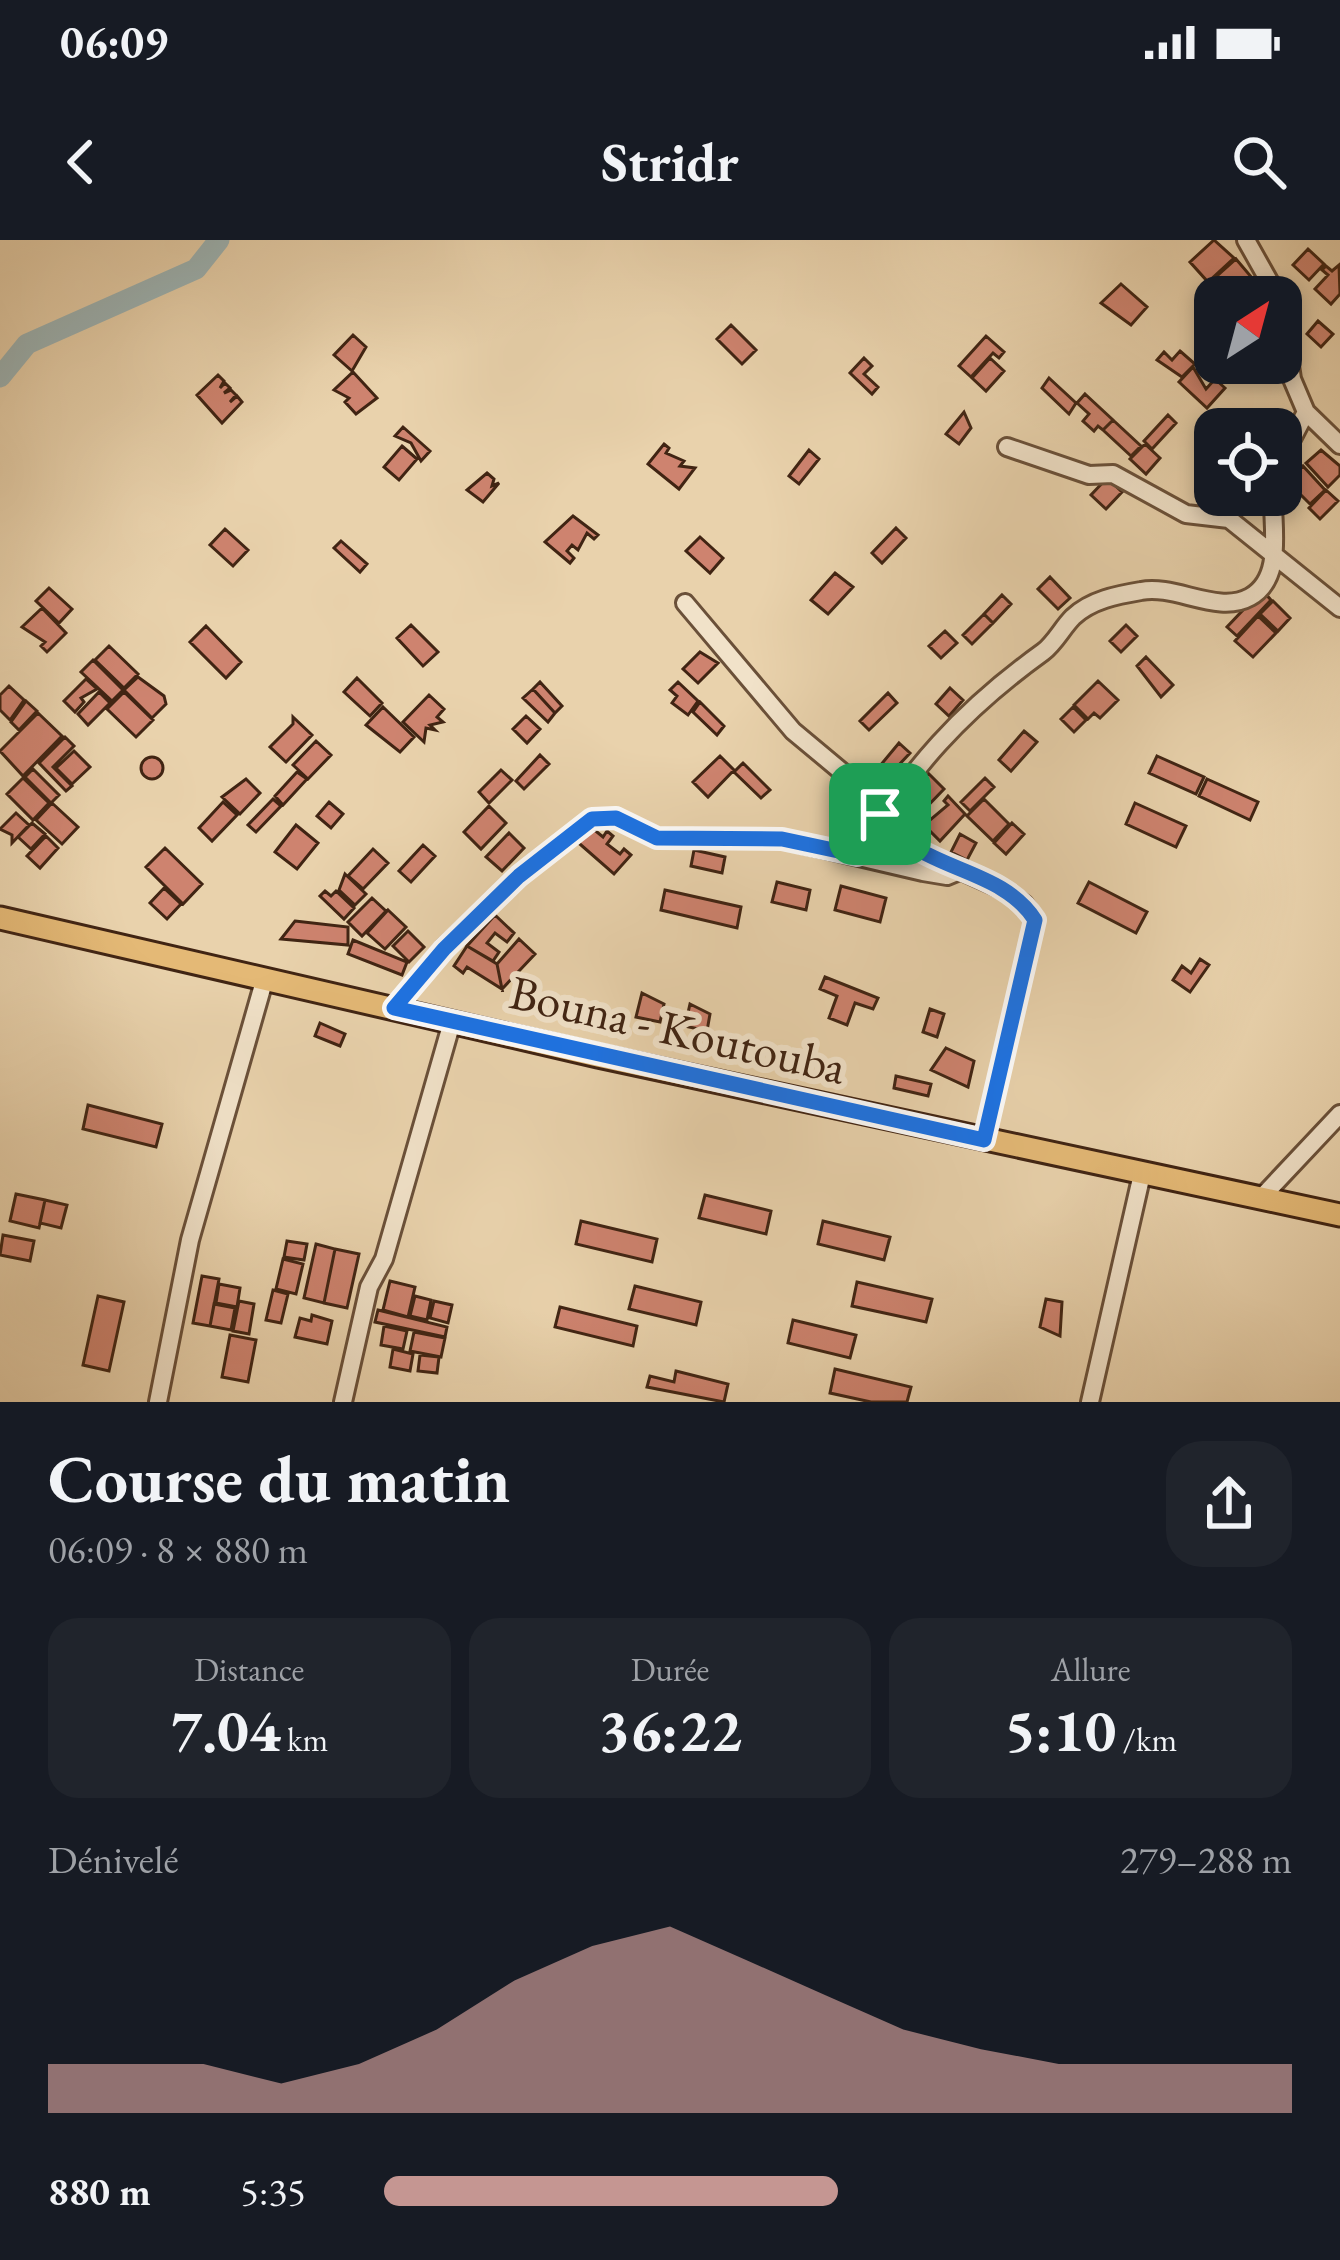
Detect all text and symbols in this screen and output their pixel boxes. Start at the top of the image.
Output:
text: 06:09 [60,13,168,71]
text: Stridr [601,127,739,197]
icon: back [48,129,114,195]
icon: search [1226,129,1292,195]
north arrow [1194,276,1302,384]
map controls [1194,276,1302,516]
button: locate [1194,408,1302,516]
pin [829,763,931,865]
icon: arrive [847,781,913,847]
street label: Bouna - Koutouba [504,960,853,1098]
text: Course du matin [48,1436,510,1522]
button: share [1166,1441,1292,1567]
text: 06:09 · 8 × 880 m [48,1524,308,1575]
text: Distance [194,1648,304,1691]
text: Durée [631,1648,709,1691]
text: Allure [1051,1648,1131,1691]
text: 7.04 [170,1691,280,1769]
text: 36:22 [598,1691,742,1769]
text: 5:10 [1004,1691,1116,1769]
text: km [280,1718,328,1761]
text: /km [1116,1718,1177,1761]
text: Dénivelé [48,1834,179,1885]
text: 279–288 m [1120,1834,1292,1885]
text: 880 m [48,2166,151,2217]
text: 5:35 [240,2166,306,2217]

